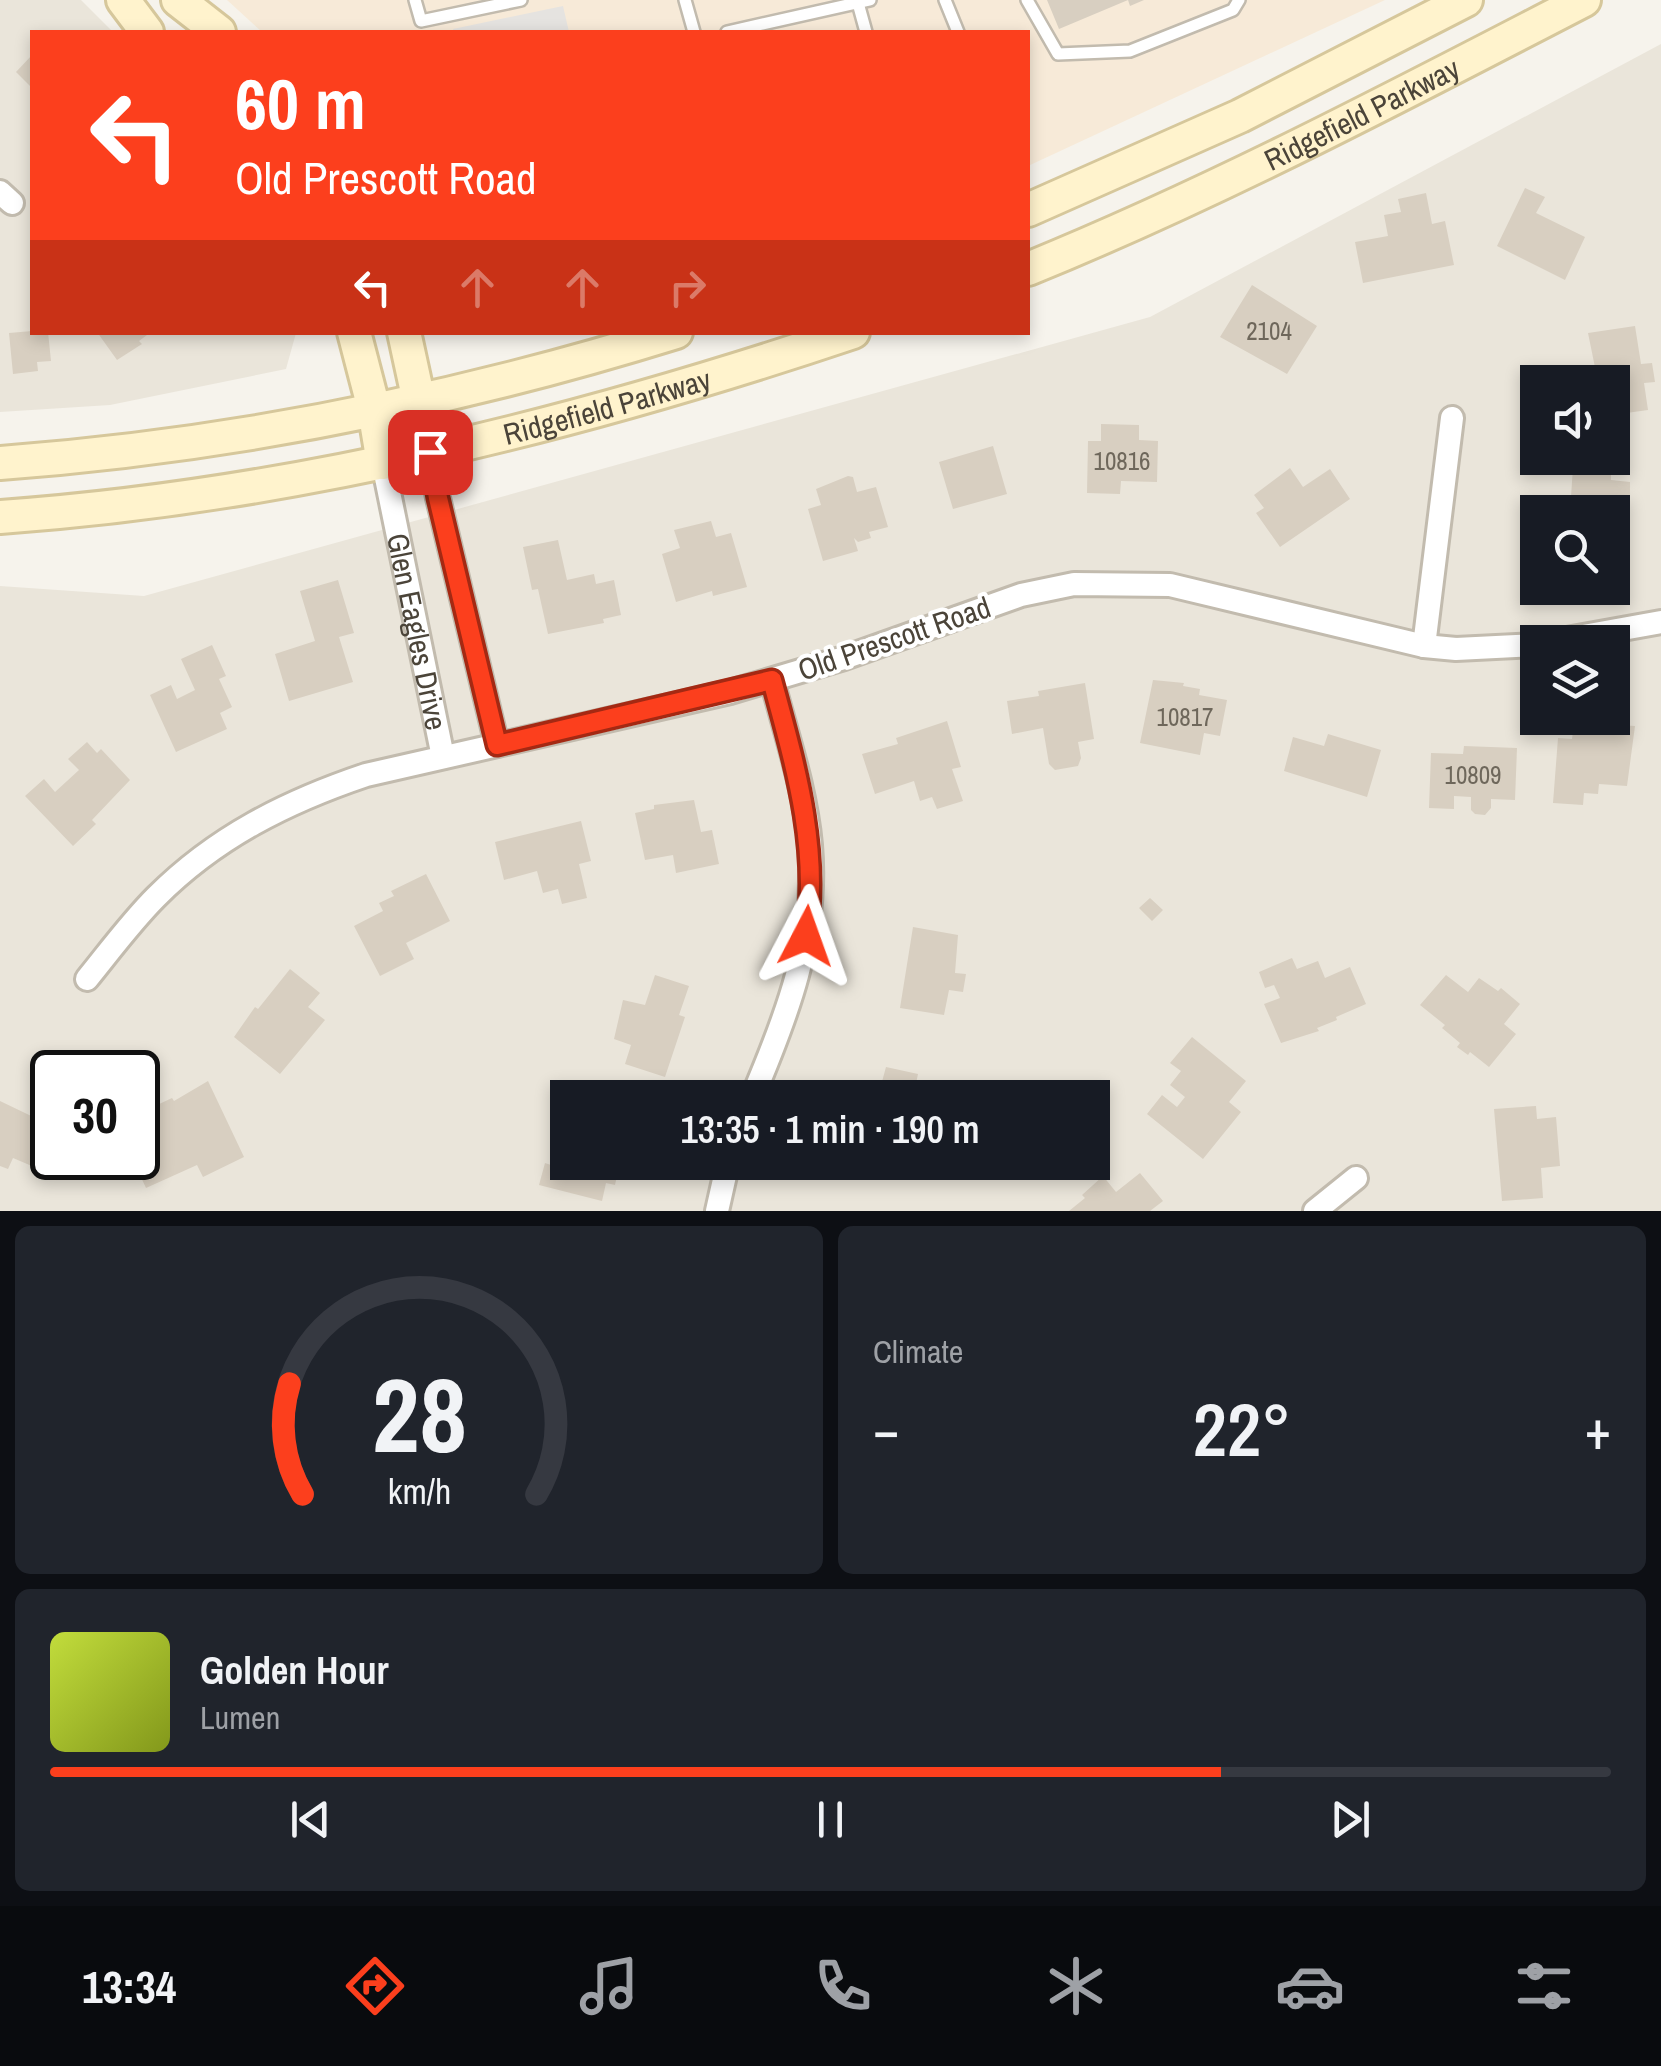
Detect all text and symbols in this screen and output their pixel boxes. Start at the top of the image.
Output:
street label: Ridgefield Parkway [1257,48,1467,180]
text: 60 m [235,57,366,151]
icon: left [70,70,200,200]
text: Old Prescott Road [235,147,537,208]
icon: left [345,260,400,315]
icon: ahead [450,260,505,315]
icon: ahead [555,260,610,315]
icon: right [660,260,715,315]
house number: 2104 [1246,314,1292,348]
street label: Ridgefield Parkway [499,358,716,454]
map controls [1520,365,1630,735]
button: sound [1520,365,1630,475]
pin [388,410,473,495]
icon: arrive [403,425,458,480]
house number: 10816 [1093,444,1151,478]
button: search [1520,495,1630,605]
street label: Glen Eagles Drive [378,530,457,733]
street label: Old Prescott Road [792,586,996,690]
button: layers [1520,625,1630,735]
house number: 10817 [1156,700,1214,734]
house number: 10809 [1444,758,1502,792]
position arrow [754,884,858,988]
speed limit sign: 30 [30,1050,160,1180]
text: 13:35 · 1 min · 190 m [680,1104,980,1155]
text: Climate [873,1330,963,1373]
text: 28 [372,1344,466,1484]
text: 22° [1193,1378,1291,1479]
text: − [873,1392,899,1466]
text: + [1585,1392,1611,1466]
text: km/h [387,1467,451,1515]
text: Golden Hour [200,1645,389,1696]
text: Lumen [200,1696,280,1739]
icon: previous [283,1792,338,1847]
icon: pause [803,1792,858,1847]
icon: next [1323,1792,1378,1847]
icon: directions [340,1951,410,2021]
icon: music [574,1951,644,2021]
icon: phone [808,1951,878,2021]
icon: climate [1041,1951,1111,2021]
icon: car [1275,1951,1345,2021]
icon: filters [1509,1951,1579,2021]
text: 13:34 [82,1956,176,2017]

